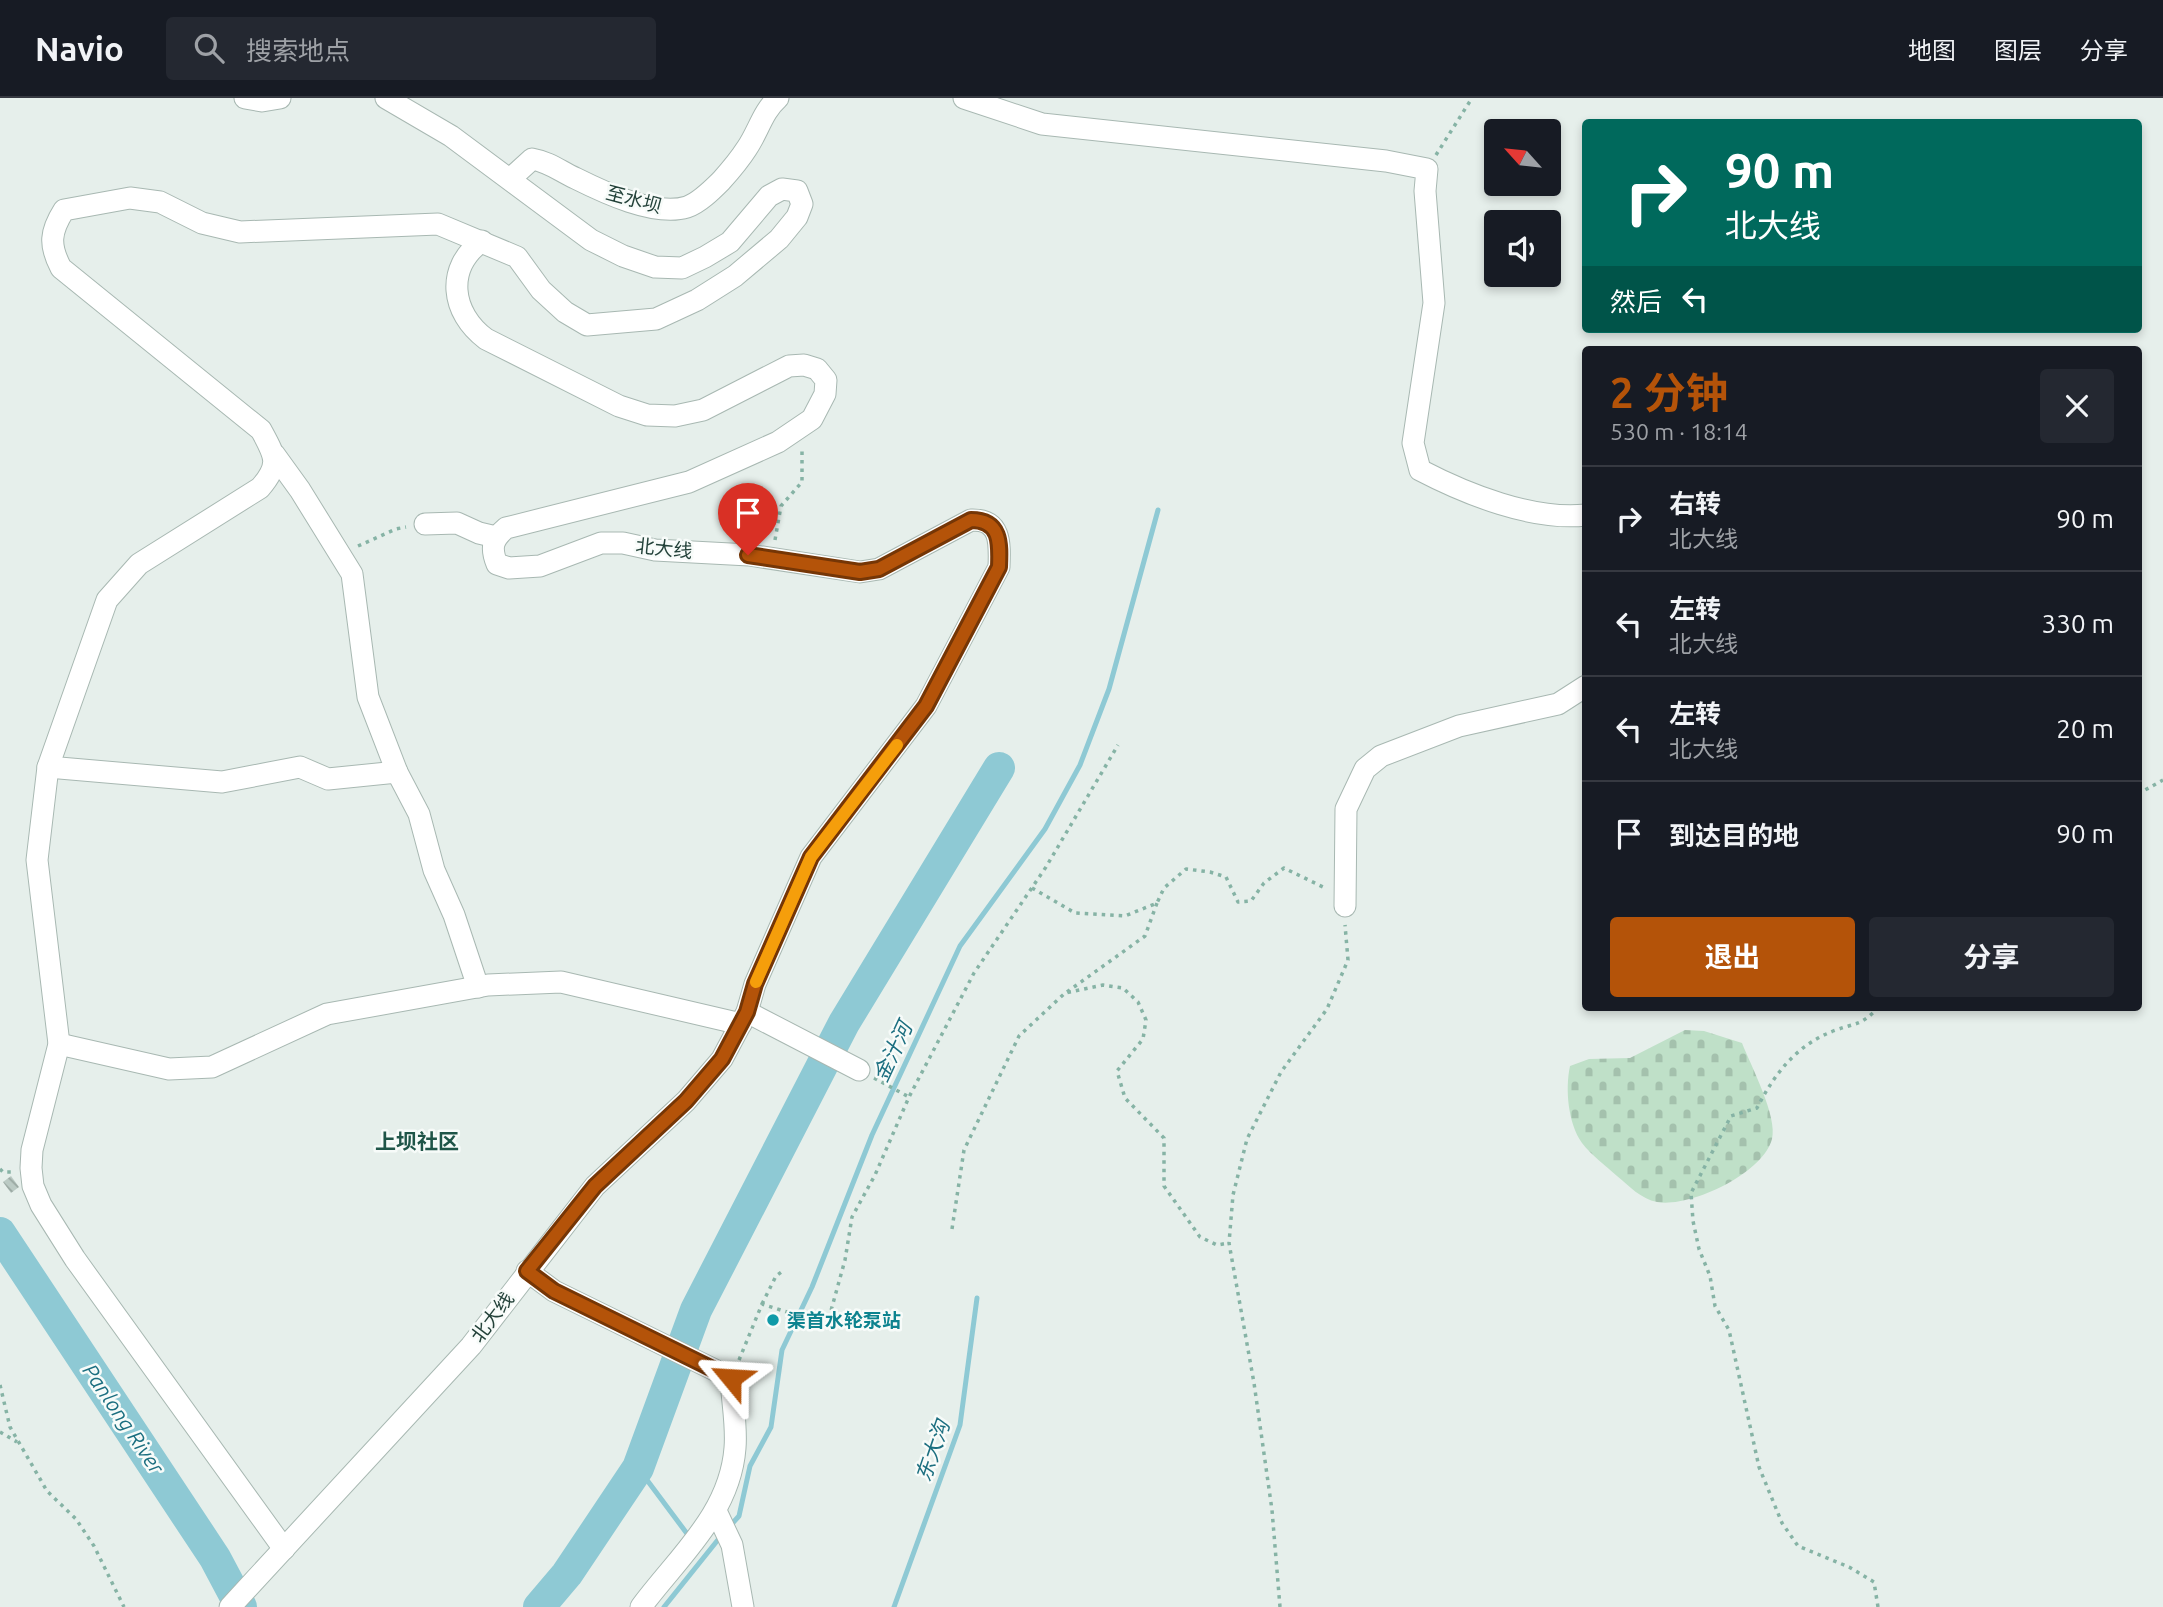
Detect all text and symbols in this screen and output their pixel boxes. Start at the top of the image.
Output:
search box [166,17,656,80]
icon: search [190,29,228,67]
text: Navio [35,30,124,67]
text: 搜索地点 [246,36,350,65]
text: 地图 [1908,37,1956,64]
text: 图层 [1994,37,2042,64]
text: 分享 [2080,37,2128,64]
north arrow [1484,119,1561,196]
map controls [1484,119,1561,287]
text: 90 m [1725,142,1834,197]
icon: right [1610,147,1701,238]
street label: 至水坝 [604,181,664,217]
text: 北大线 [1725,207,1821,243]
button: sound [1484,210,1561,287]
icon: left [1676,280,1714,318]
text: 然后 [1610,287,1662,316]
text: 2 分钟 [1610,369,1728,416]
button: close [2040,369,2114,443]
text: 530 m · 18:14 [1610,419,1748,444]
pin [718,483,778,555]
text: 右转 [1669,489,1721,518]
icon: arrive [729,494,767,532]
icon: right [1610,500,1648,538]
text: 90 m [2056,504,2114,533]
text: 北大线 [1669,526,1738,551]
street label: 北大线 [634,534,694,562]
text: 左转 [1669,594,1721,623]
icon: left [1610,605,1648,643]
text: 330 m [2042,609,2114,638]
text: 北大线 [1669,631,1738,656]
text: 左转 [1669,699,1721,728]
icon: left [1610,710,1648,748]
text: 20 m [2056,714,2114,743]
text: 北大线 [1669,736,1738,761]
icon: arrive [1610,815,1648,853]
text: 90 m [2056,819,2114,848]
text: 到达目的地 [1669,821,1799,850]
button: 退出 [1610,917,1855,997]
button: 分享 [1869,917,2114,997]
water label: 金汁河 [868,1014,918,1085]
district label: 上坝社区 [375,1129,459,1153]
street label: 北大线 [466,1288,518,1346]
place label: 渠首水轮泵站 [787,1309,901,1331]
marker: 渠首水轮泵站 [765,1312,781,1328]
position arrow [694,1341,768,1415]
water label: Panlong River [78,1359,170,1479]
water label: 东大沟 [910,1415,954,1484]

